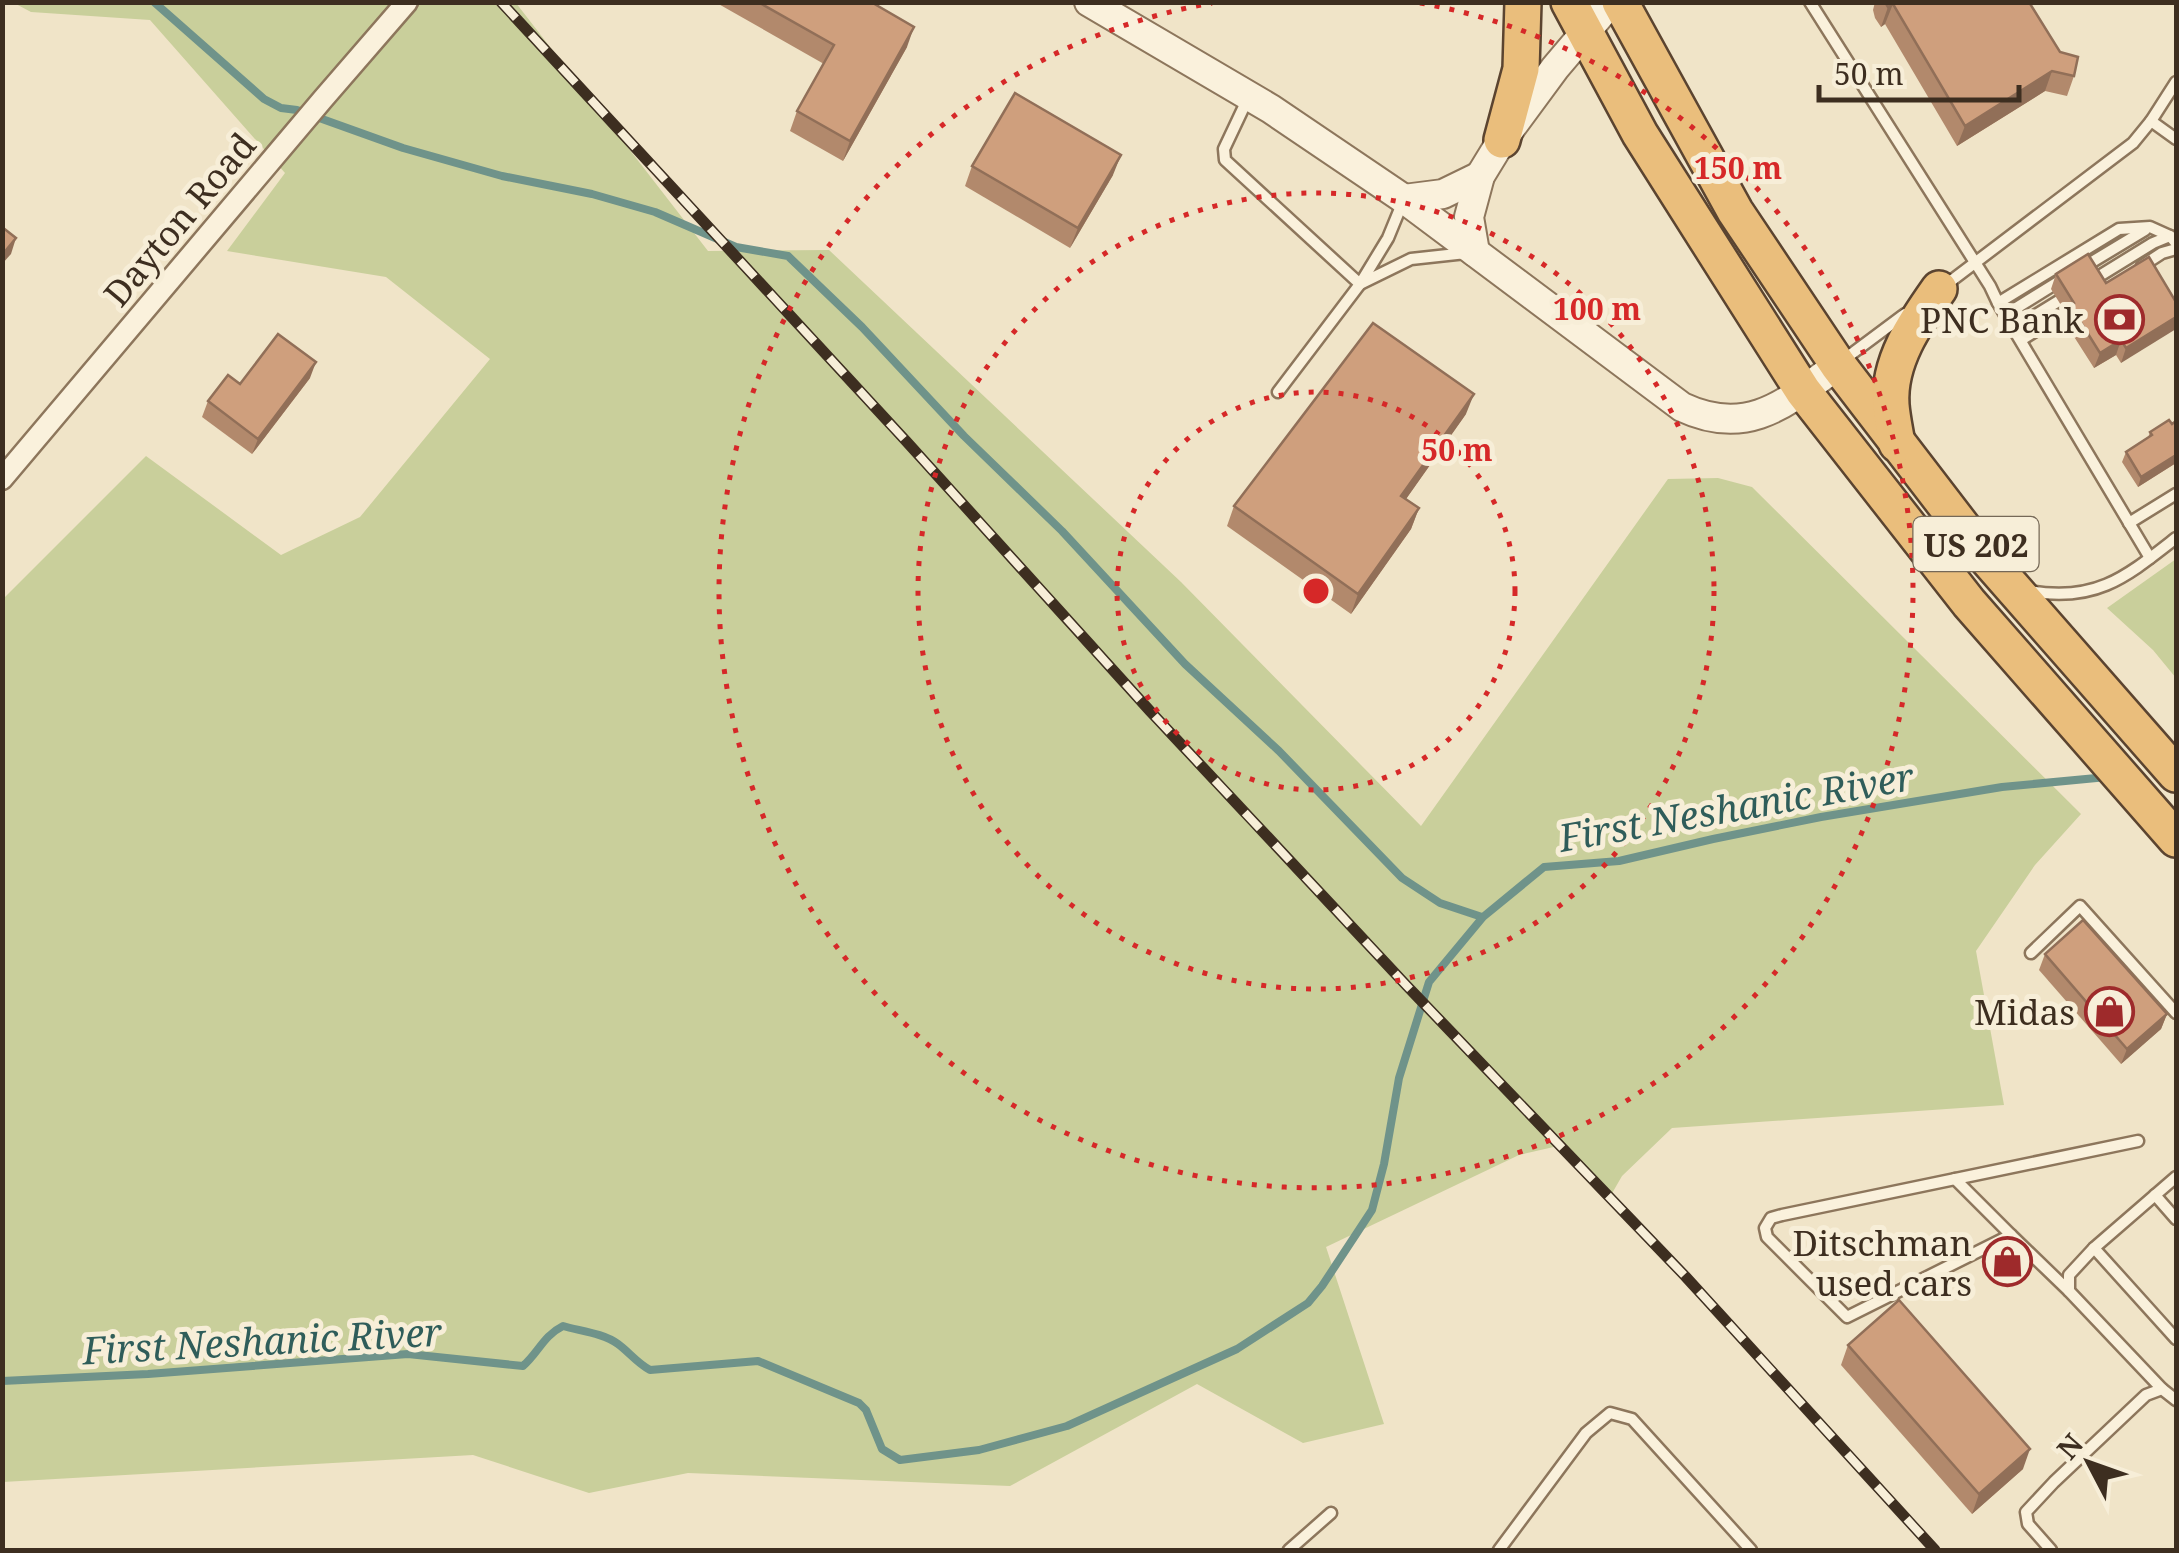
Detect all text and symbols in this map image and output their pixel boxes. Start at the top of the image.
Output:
scale bar [1819,40,2019,102]
text: 50 m [1834,53,1904,94]
street label: Dayton Road [93,122,265,316]
text: 150 m [1694,147,1782,188]
text: 100 m [1553,288,1641,329]
bank icon: PNC Bank [2093,293,2145,345]
place label: PNC Bank [1920,296,2085,343]
text: 50 m [1421,429,1493,470]
road number: US 202 [1914,517,2038,571]
centre of rings [1298,573,1334,609]
water label: First Neshanic River [1553,749,1918,863]
shop icon: Midas [2084,985,2136,1037]
place label: Midas [1974,988,2075,1035]
place label: Ditschman used cars [1792,1219,1972,1306]
shop icon: Ditschman used cars [1981,1236,2033,1288]
water label: First Neshanic River [80,1305,443,1375]
north arrow [2039,1413,2139,1513]
text: N [2048,1425,2091,1467]

